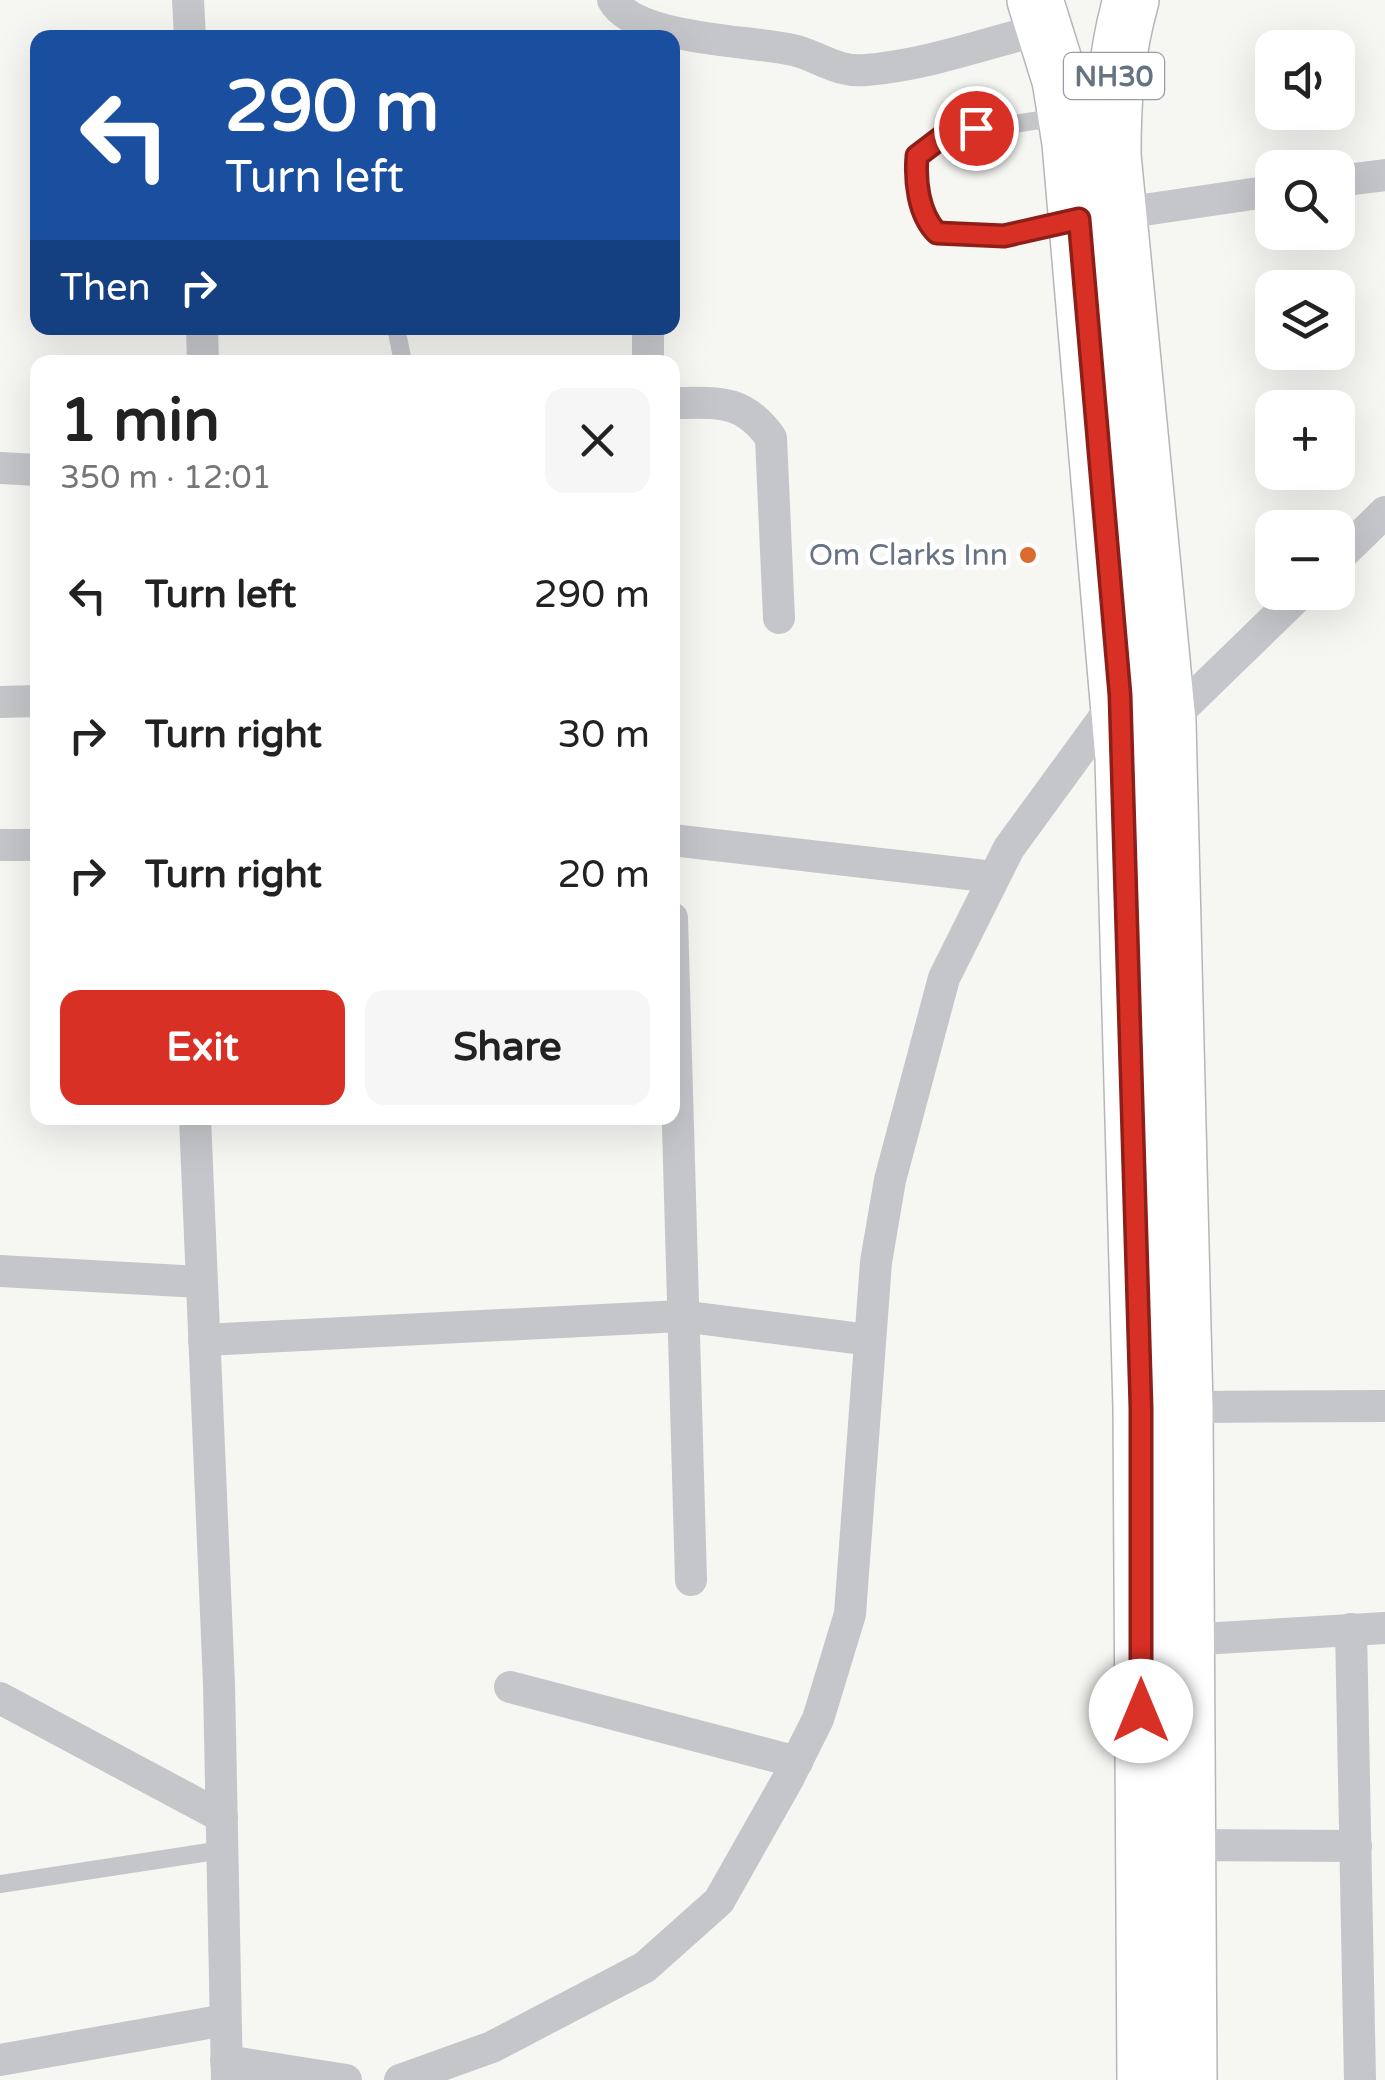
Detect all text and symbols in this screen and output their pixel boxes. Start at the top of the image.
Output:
map controls [1255,30,1355,610]
button: sound [1255,30,1355,130]
road number: NH30 [1064,53,1164,99]
text: 290 m [225,66,439,150]
icon: left [60,70,190,200]
pin [934,86,1019,171]
icon: arrive [949,101,1004,156]
button: search [1255,150,1355,250]
text: Turn left [225,151,404,205]
icon: right [171,260,226,315]
text: Then [60,265,151,311]
button: layers [1255,270,1355,370]
text: 1 min [60,385,220,457]
button: close [545,388,650,493]
button: + [1255,390,1355,490]
text: 350 m · 12:01 [60,459,272,497]
button: − [1255,510,1355,610]
place label: Om Clarks Inn [809,537,1008,574]
marker: Om Clarks Inn [1017,544,1039,566]
icon: left [60,568,115,623]
text: Turn left [145,572,296,618]
text: 290 m [534,572,650,618]
icon: right [60,708,115,763]
text: Turn right [145,712,322,758]
text: 30 m [558,712,650,758]
icon: right [60,848,115,903]
text: Turn right [145,852,322,898]
text: 20 m [558,852,650,898]
button: Exit [60,990,345,1105]
button: Share [365,990,650,1105]
position arrow [1089,1659,1193,1763]

